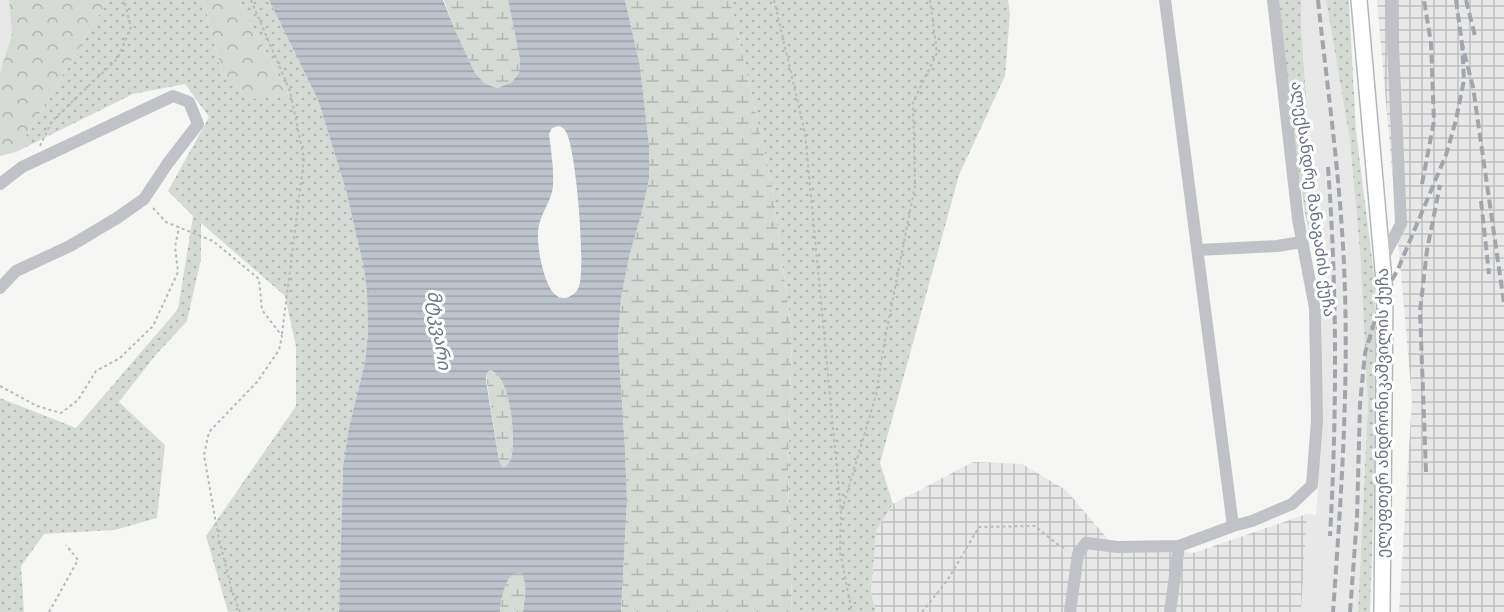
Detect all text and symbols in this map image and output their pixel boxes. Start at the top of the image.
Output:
street label: ალექსანდრე მანაგაძის ქუჩა [1287,80,1339,318]
street label: ელეფთერ ანდრონიკაშვილის ქუჩა [1373,268,1393,558]
water label: მტკვარი [423,289,456,372]

